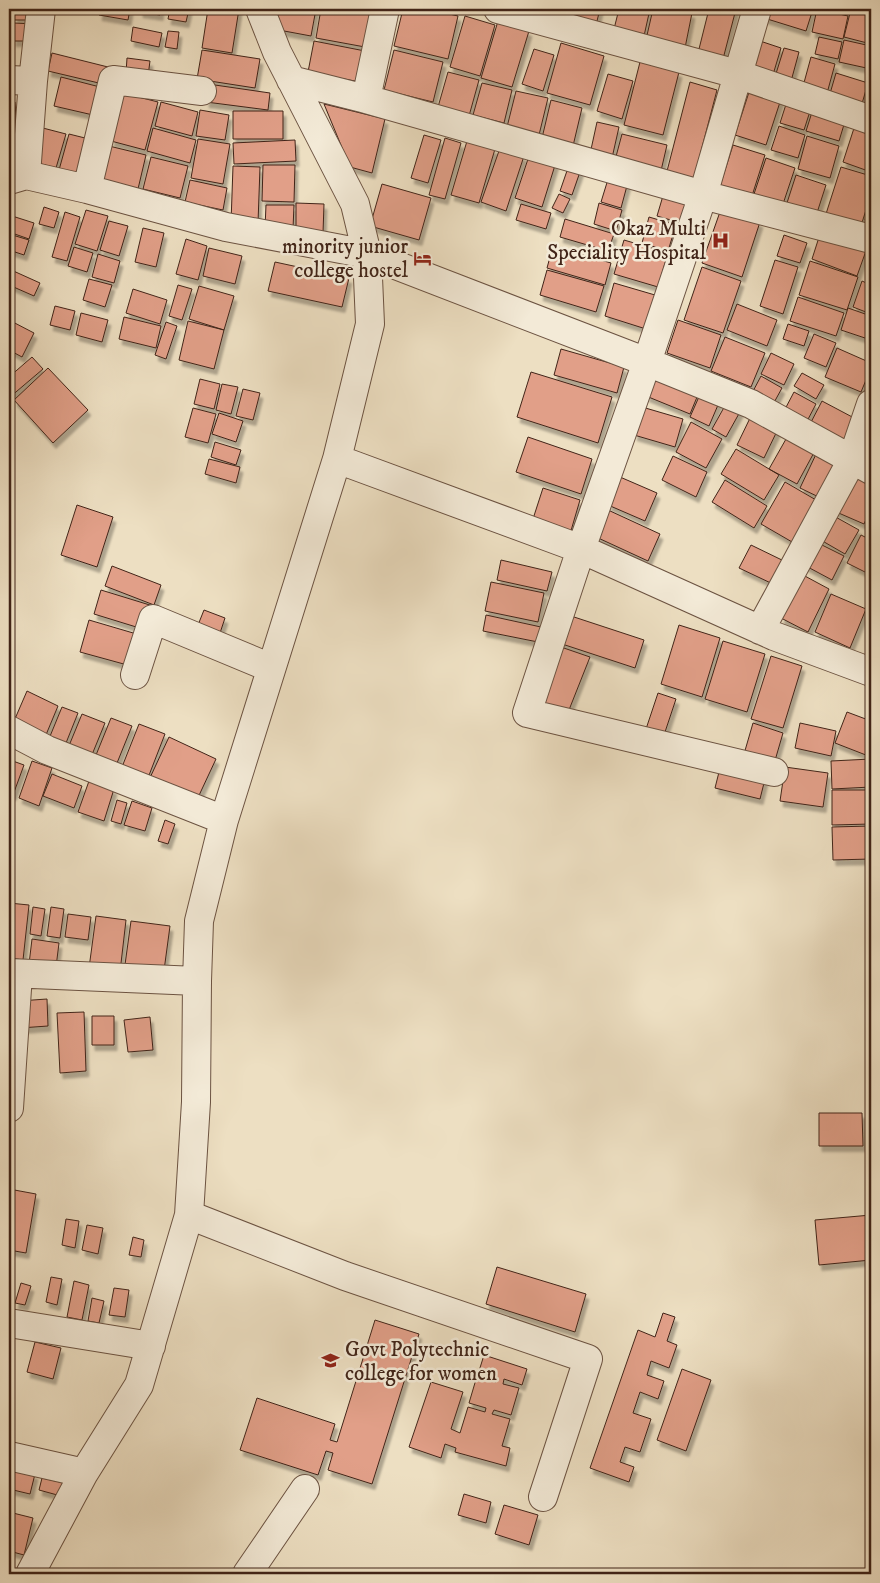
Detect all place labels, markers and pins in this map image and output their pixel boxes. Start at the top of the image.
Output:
place label: Okaz Multi Speciality Hospital [547,216,707,266]
hospital icon: Okaz Multi Speciality Hospital [710,230,730,250]
place label: minority junior college hostel [282,234,409,284]
hotel icon: minority junior college hostel [412,248,432,268]
place label: Govt Polytechnic college for women [345,1337,497,1387]
school or university icon: Govt Polytechnic college for women [321,1351,341,1371]

